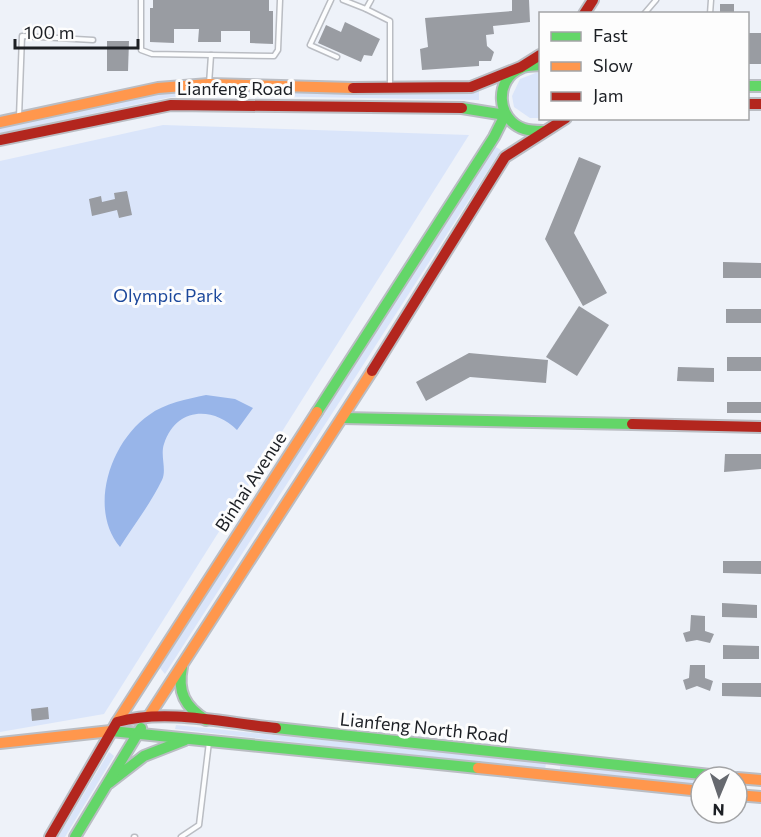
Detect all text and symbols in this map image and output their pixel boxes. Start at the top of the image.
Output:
scale bar [15,12,138,50]
legend [539,12,749,120]
text: 100 m [24,21,74,43]
text: Fast [593,24,628,46]
text: Slow [593,54,633,76]
street label: Lianfeng Road [177,77,293,99]
text: Jam [593,84,623,106]
park label: Olympic Park [113,284,223,306]
street label: Binhai Avenue [210,428,291,535]
street label: Lianfeng North Road [339,707,509,747]
north arrow [689,765,749,825]
text: N [712,801,725,820]

